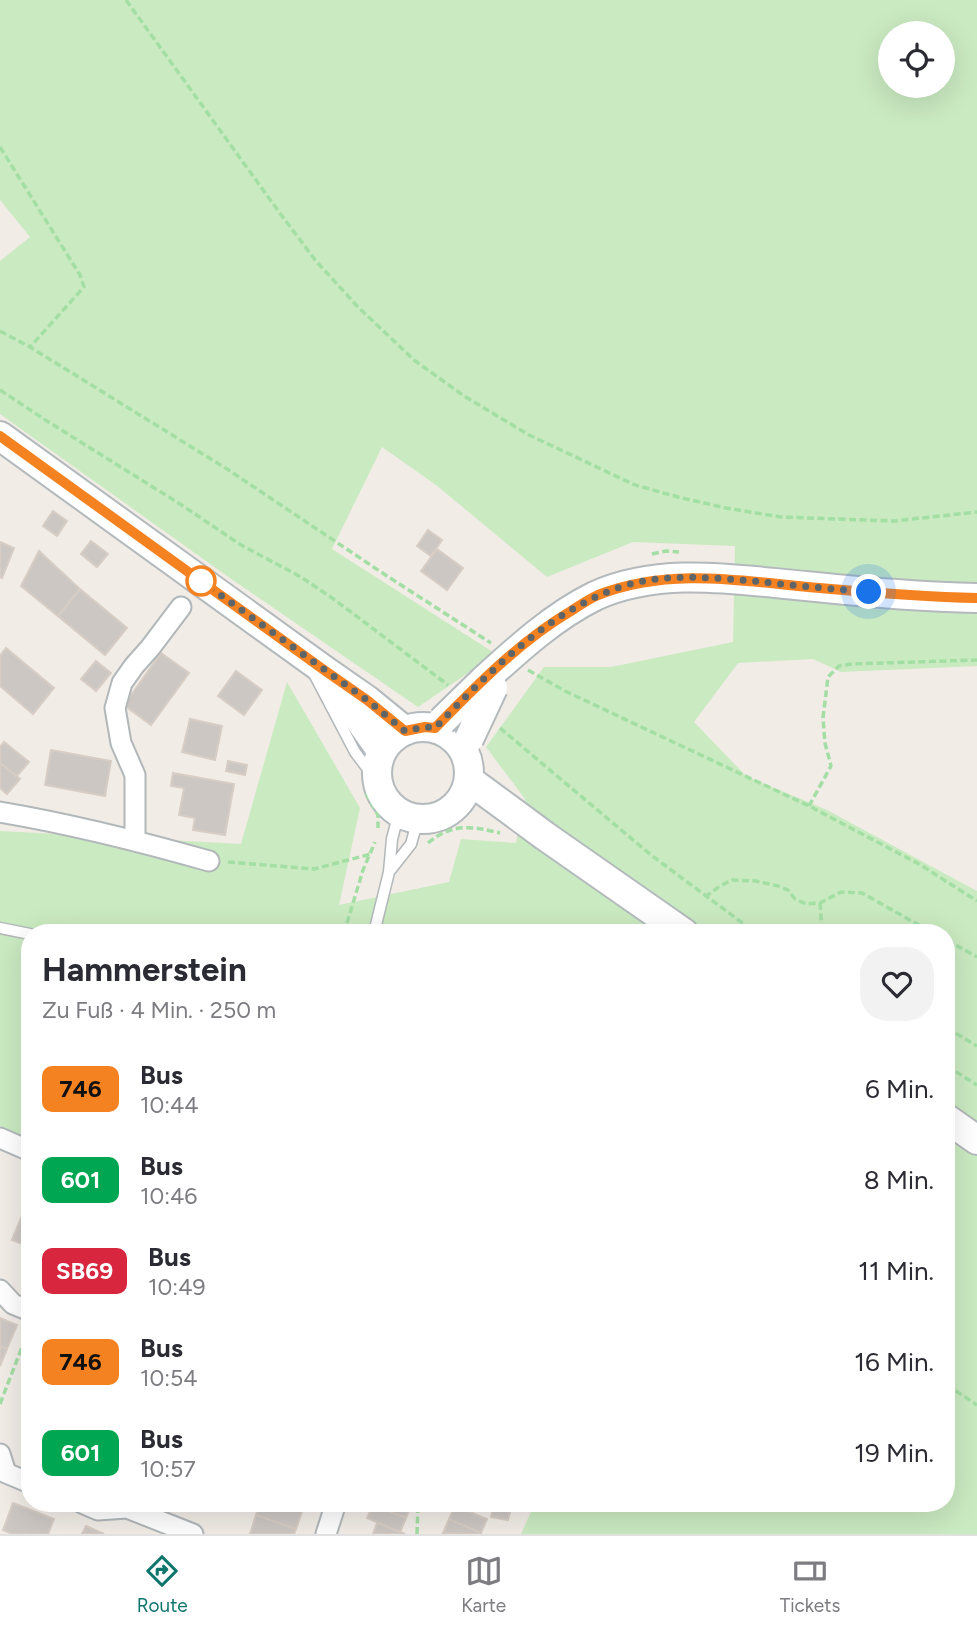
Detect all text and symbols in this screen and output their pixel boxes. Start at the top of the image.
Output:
map controls [878,21,955,98]
button: locate [878,21,955,98]
unlabelled marker [186,566,216,596]
your location [851,574,886,609]
button: heart [860,947,934,1021]
text: Hammerstein [42,950,247,989]
text: Zu Fuß · 4 Min. · 250 m [42,996,276,1024]
text: Bus [140,1059,183,1091]
text: 6 Min. [865,1073,934,1105]
text: 746 [59,1074,102,1103]
text: 10:44 [140,1091,199,1119]
text: Bus [140,1150,183,1182]
text: 8 Min. [864,1164,934,1196]
text: 601 [61,1165,100,1194]
text: 10:46 [140,1182,197,1210]
text: Bus [148,1241,191,1273]
text: 11 Min. [858,1255,934,1287]
text: SB69 [56,1256,113,1285]
text: 10:49 [148,1273,205,1301]
text: Bus [140,1332,183,1364]
text: 16 Min. [854,1346,934,1378]
text: 746 [59,1347,102,1376]
text: 10:54 [140,1364,198,1392]
text: Bus [140,1423,183,1455]
text: 19 Min. [854,1437,934,1469]
text: 601 [61,1438,100,1467]
text: 10:57 [140,1455,196,1483]
tab: Route [137,1552,188,1617]
tab: Karte [461,1552,506,1617]
tab: Tickets [780,1552,840,1617]

